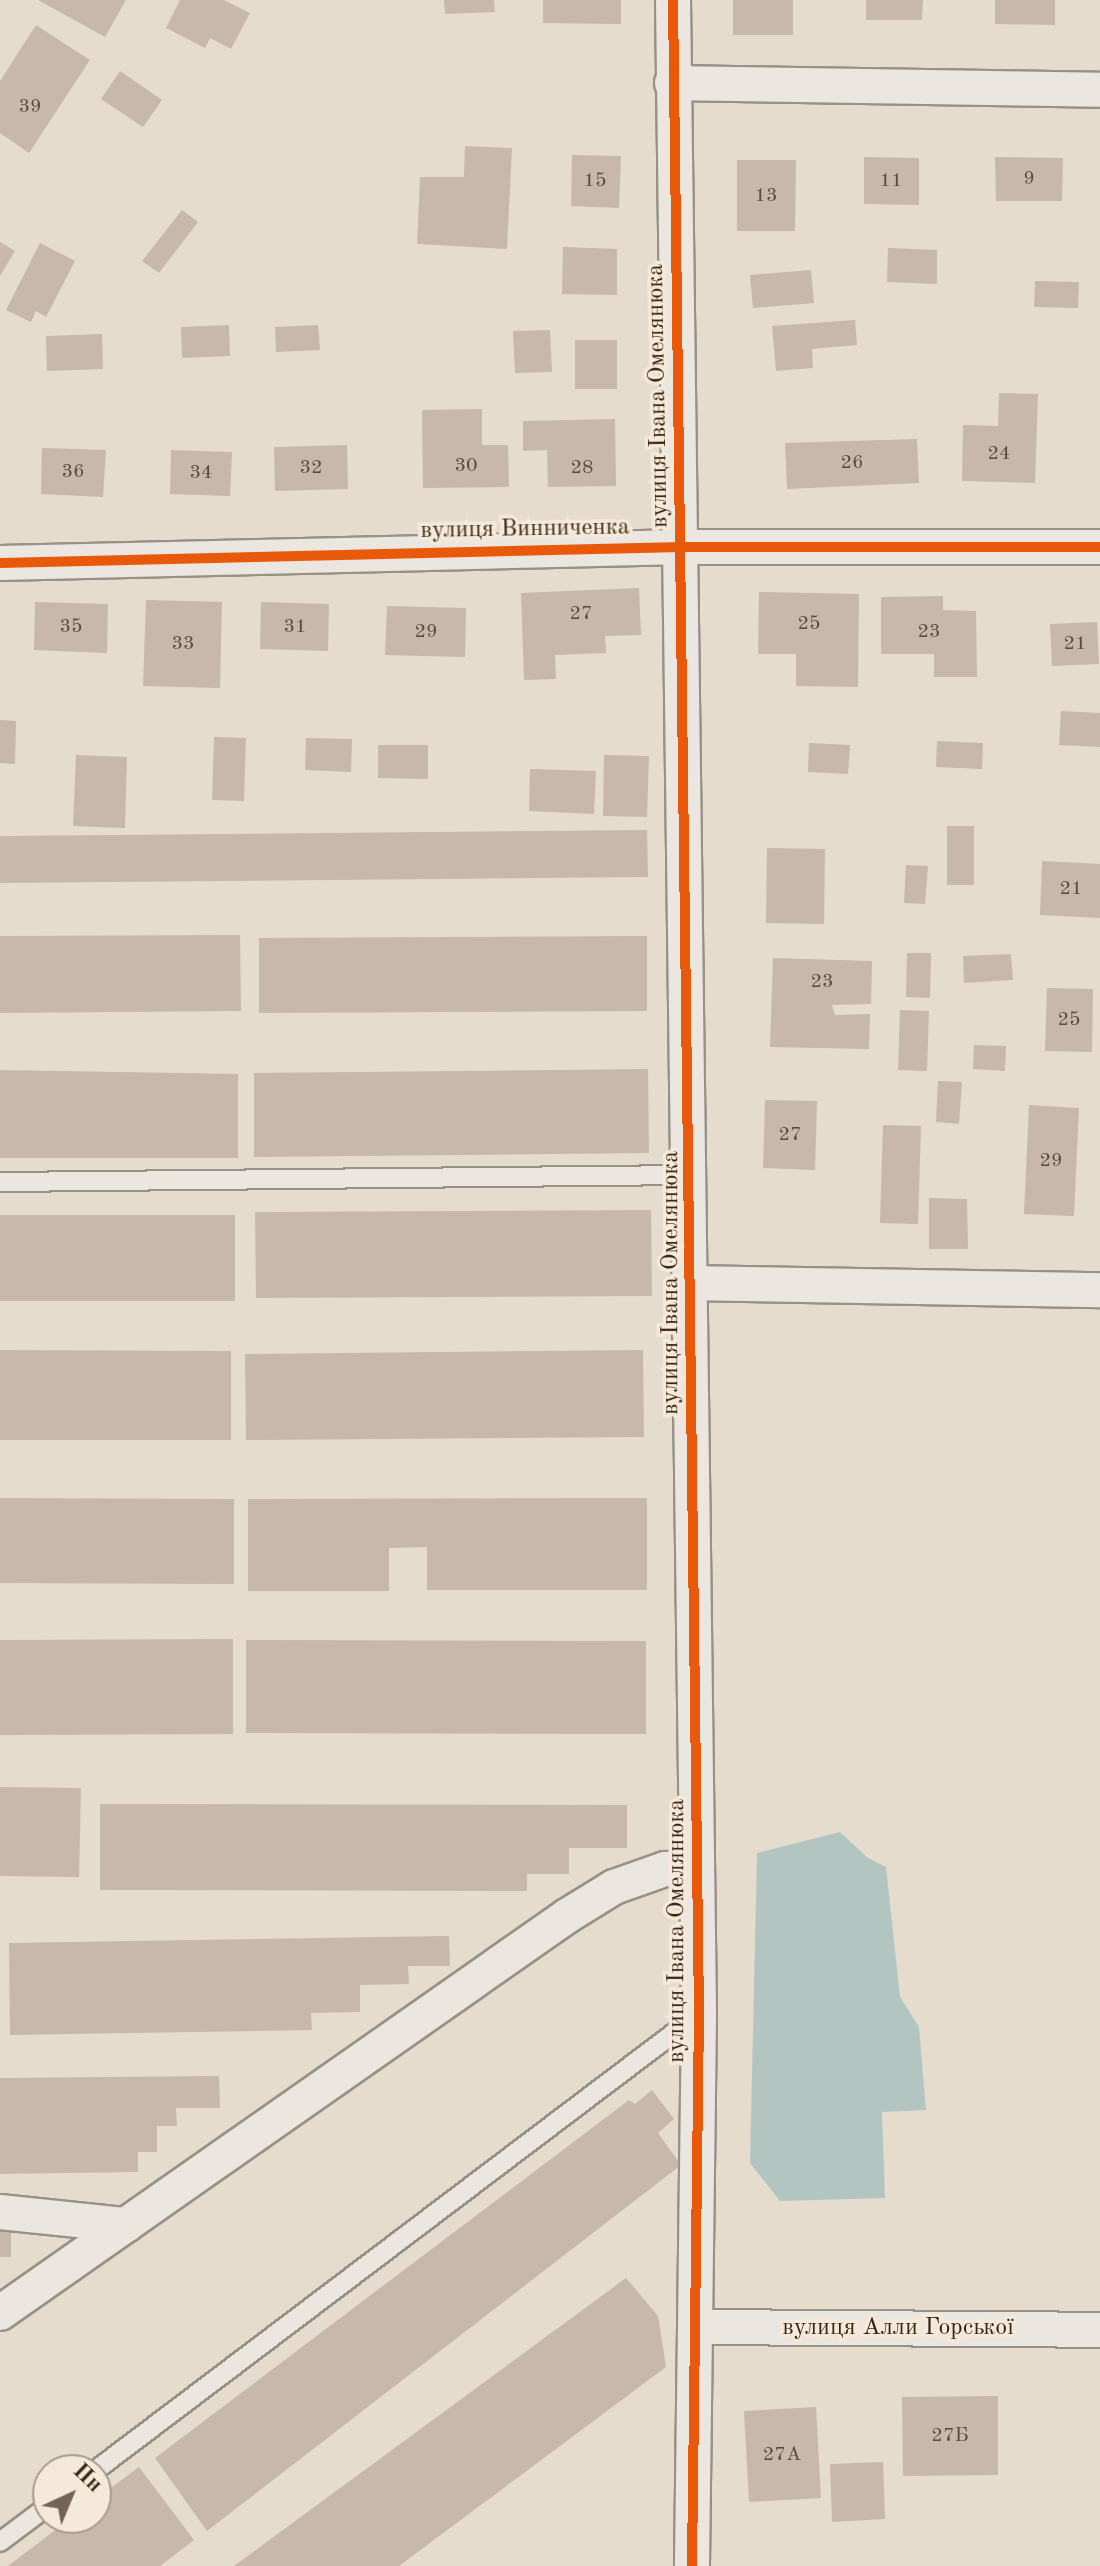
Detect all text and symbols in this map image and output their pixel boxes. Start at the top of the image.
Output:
house number: 39 [18,95,42,119]
house number: 9 [1023,167,1035,191]
house number: 15 [583,169,607,193]
house number: 11 [879,169,903,193]
house number: 13 [754,184,778,208]
street label: вулиця Івана Омелянюка [642,264,676,528]
house number: 24 [987,442,1011,466]
house number: 26 [840,451,864,475]
house number: 30 [454,454,478,478]
house number: 32 [299,456,323,480]
house number: 28 [570,456,594,480]
house number: 36 [61,460,85,484]
house number: 34 [189,461,213,485]
street label: вулиця Винниченка [420,514,630,546]
house number: 27 [569,602,593,626]
house number: 25 [797,612,821,636]
house number: 35 [59,615,83,639]
house number: 31 [283,615,307,639]
house number: 29 [414,620,438,644]
house number: 23 [917,620,941,644]
house number: 33 [171,632,195,656]
house number: 21 [1063,632,1087,656]
house number: 21 [1059,877,1083,901]
house number: 23 [810,970,834,994]
house number: 25 [1057,1008,1081,1032]
house number: 27 [778,1123,802,1147]
house number: 29 [1039,1149,1063,1173]
street label: вулиця Івана Омелянюка [658,1151,686,1415]
street label: вулиця Івана Омелянюка [664,1799,692,2063]
street label: вулиця Алли Горської [782,2315,1014,2343]
house number: 27Б [931,2424,969,2448]
house number: 27А [763,2443,801,2467]
north arrow [32,2454,112,2534]
text: Пн [69,2460,106,2497]

